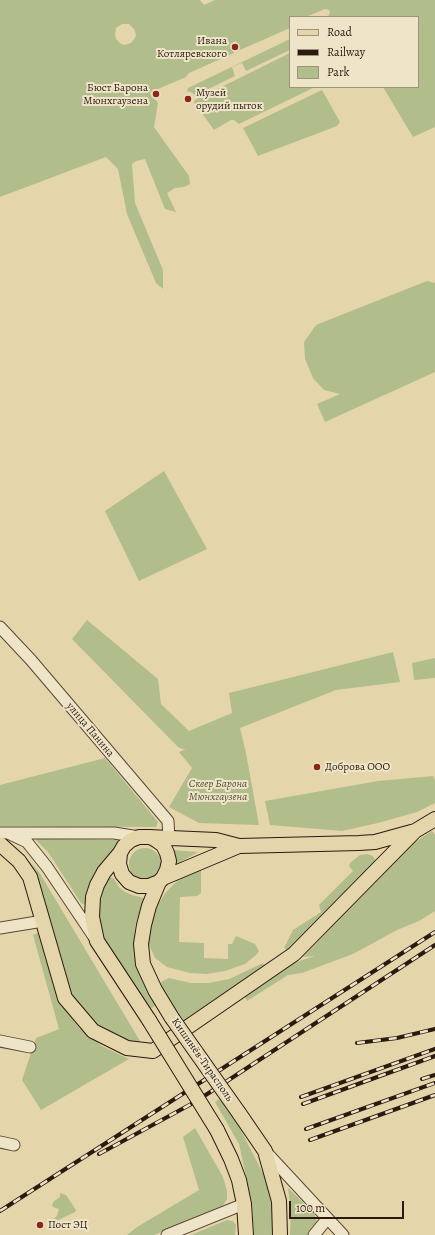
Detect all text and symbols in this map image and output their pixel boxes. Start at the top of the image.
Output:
legend [289,16,419,88]
text: Road [327,24,352,40]
place label: Ивана Котляревского [157,34,227,60]
marker: Ивана Котляревского [230,42,240,52]
text: Railway [327,44,365,60]
text: Park [327,64,350,80]
place label: Бюст Барона Мюнхгаузена [83,81,148,107]
place label: Музей орудий пыток [196,86,262,112]
marker: Бюст Барона Мюнхгаузена [151,89,161,99]
marker: Музей орудий пыток [183,94,193,104]
street label: улица Панина [63,700,117,760]
place label: Доброва ООО [325,760,390,774]
marker: Доброва ООО [312,762,322,772]
park label: Сквер Барона Мюнхгаузена [189,777,247,803]
street label: Кишинёв-Тирасполь [168,1016,236,1104]
scale bar [291,1193,406,1219]
text: 100 m [296,1200,325,1216]
place label: Пост ЭЦ [48,1218,88,1232]
marker: Пост ЭЦ [35,1220,45,1230]

